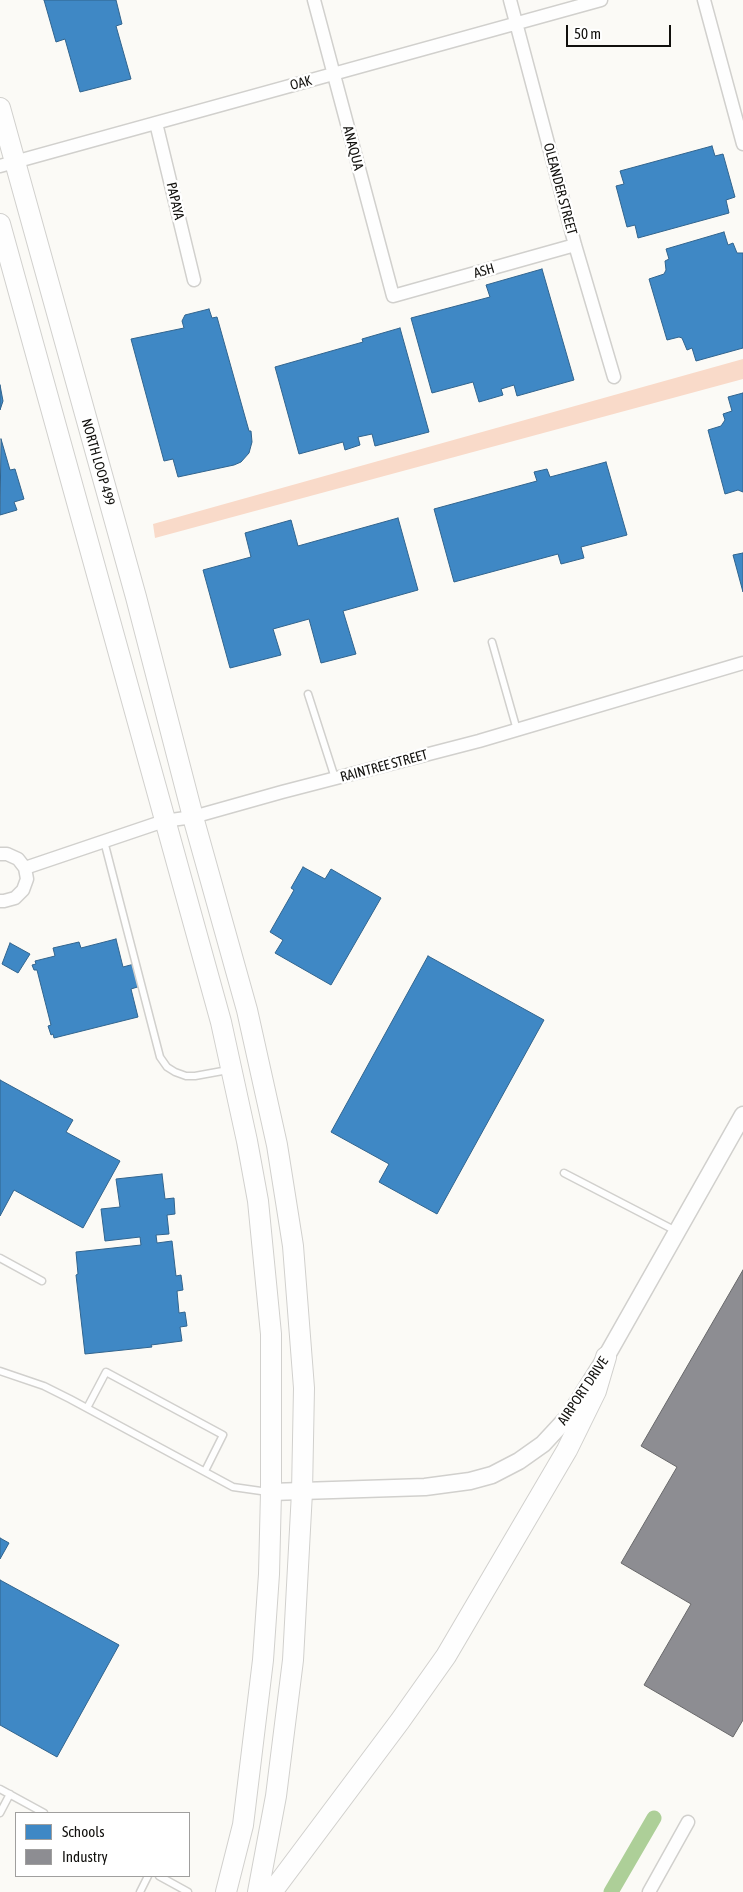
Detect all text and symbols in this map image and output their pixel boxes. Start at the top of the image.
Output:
scale bar [568,15,673,47]
text: 50 m [574,25,601,42]
street label: OAK [288,72,314,94]
street label: ANAQUA [339,124,367,172]
street label: OLEANDER STREET [540,141,580,237]
street label: PAPAYA [163,181,187,221]
street label: ASH [472,260,496,282]
street label: NORTH LOOP 499 [78,417,118,507]
street label: RAINTREE STREET [338,746,430,786]
street label: AIRPORT DRIVE [554,1354,612,1428]
legend [15,1812,190,1877]
text: Schools [62,1823,105,1840]
text: Industry [62,1848,108,1865]

